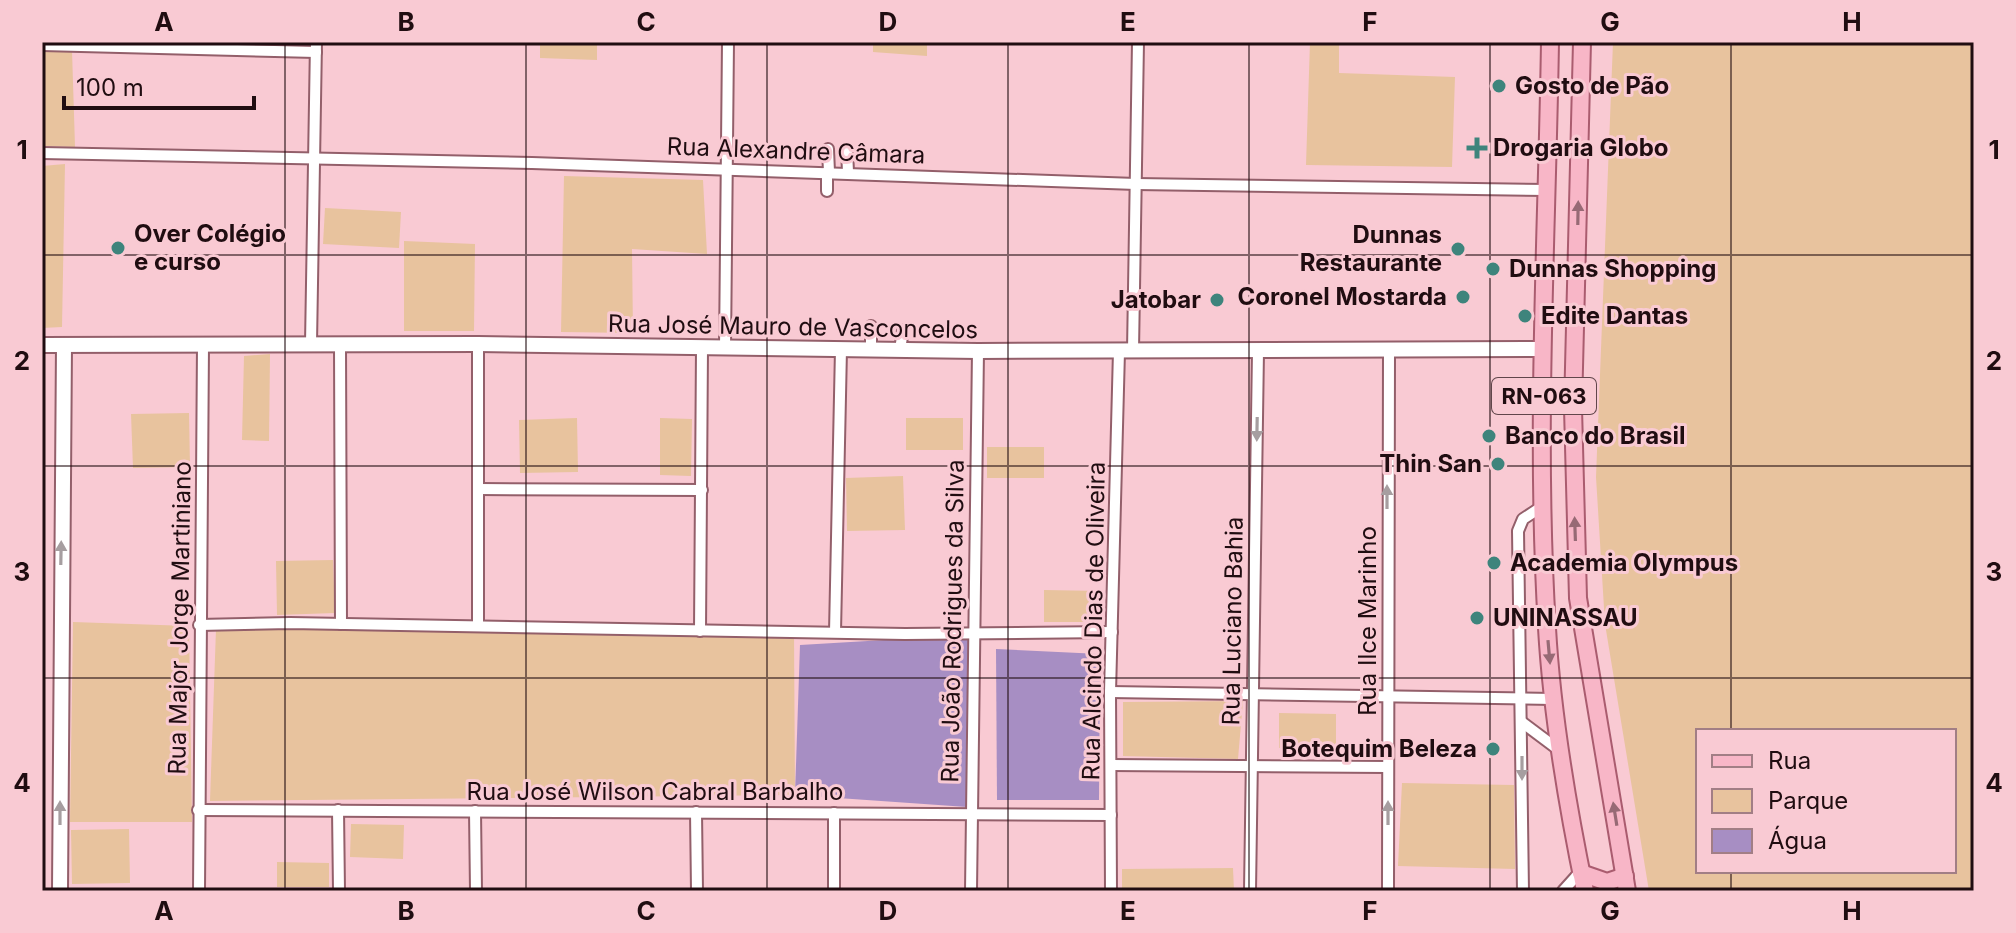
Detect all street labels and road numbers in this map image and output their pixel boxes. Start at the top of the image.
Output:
street label: Rua Alexandre Câmara [666,131,926,170]
street label: Rua José Mauro de Vasconcelos [608,309,978,344]
road number: RN-063 [1492,378,1596,414]
street label: Rua João Rodrigues da Silva [935,459,970,783]
street label: Rua Major Jorge Martiniano [162,461,197,775]
street label: Rua Alcindo Dias de Oliveira [1076,461,1111,781]
street label: Rua Luciano Bahia [1216,516,1249,726]
street label: Rua Ilce Marinho [1353,526,1382,716]
street label: Rua José Wilson Cabral Barbalho [467,777,843,806]

